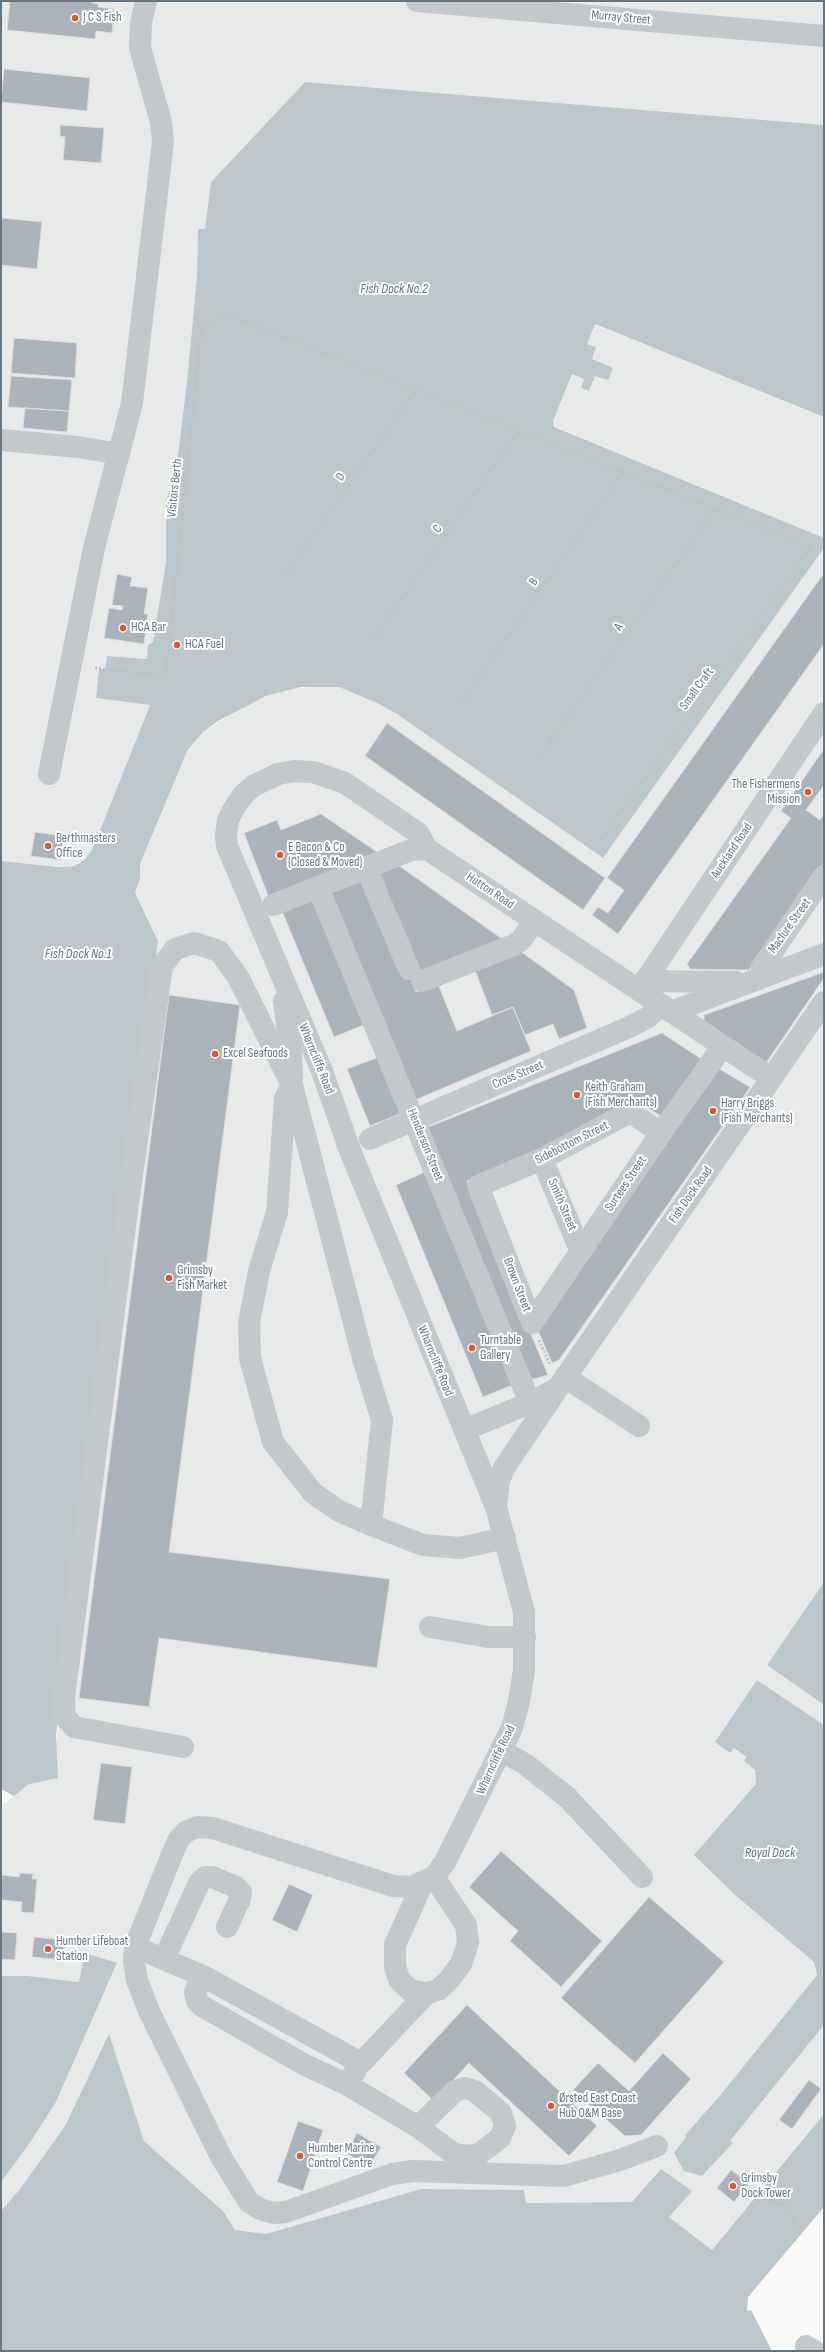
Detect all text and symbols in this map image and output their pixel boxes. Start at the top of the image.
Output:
street label: Murray Street [591,8,651,28]
place label: J C S Fish [83,10,122,26]
marker: J C S Fish [70,13,80,23]
water label: Fish Dock No.2 [360,281,428,297]
street label: Visitors Berth [164,458,186,518]
street label: D [333,470,349,484]
street label: C [430,522,446,536]
street label: B [526,575,542,589]
place label: HCA Bar [131,620,166,636]
street label: A [611,620,627,634]
marker: HCA Bar [118,623,128,633]
place label: HCA Fuel [185,637,224,653]
marker: HCA Fuel [172,640,182,650]
street label: Small Craft [676,665,718,713]
place label: The Fishermens Mission [731,777,800,808]
marker: The Fishermens Mission [803,787,813,797]
street label: Auckland Road [708,820,756,882]
place label: Berthmasters Office [56,831,116,862]
place label: E Bacon & Co (Closed & Moved) [288,840,362,871]
marker: Berthmasters Office [43,841,53,851]
marker: E Bacon & Co (Closed & Moved) [275,850,285,860]
street label: Hutton Road [463,869,517,913]
street label: Maclure Street [765,895,815,957]
water label: Fish Dock No.1 [45,946,111,962]
street label: Wharncliffe Road [295,1021,337,1097]
place label: Excel Seafoods [223,1046,288,1062]
marker: Excel Seafoods [210,1049,220,1059]
street label: Cross Street [490,1057,546,1093]
place label: Keith Graham (Fish Merchants) [585,1080,657,1111]
marker: Keith Graham (Fish Merchants) [572,1090,582,1100]
place label: Harry Briggs (Fish Merchants) [721,1096,793,1127]
marker: Harry Briggs (Fish Merchants) [708,1106,718,1116]
street label: Henderson Street [403,1107,447,1183]
street label: Sidebottom Street [533,1118,611,1168]
street label: Surtees Street [602,1153,650,1215]
street label: Fish Dock Road [666,1164,716,1226]
street label: Smith Street [544,1176,580,1234]
street label: Brown Street [500,1256,534,1314]
place label: Grimsby Fish Market [177,1263,227,1294]
marker: Grimsby Fish Market [164,1273,174,1283]
street label: Wharncliffe Road [414,1323,456,1399]
place label: Turntable Gallery [480,1333,521,1364]
marker: Turntable Gallery [467,1343,477,1353]
street label: Wharncliffe Road [473,1723,519,1797]
water label: Royal Dock [745,1845,795,1861]
place label: Humber Lifeboat Station [56,1934,128,1965]
marker: Humber Lifeboat Station [43,1944,53,1954]
place label: Ørsted East Coast Hub O&M Base [559,2091,636,2122]
marker: Ørsted East Coast Hub O&M Base [546,2101,556,2111]
place label: Humber Marine Control Centre [308,2141,374,2172]
marker: Humber Marine Control Centre [295,2151,305,2161]
place label: Grimsby Dock Tower [741,2171,791,2202]
marker: Grimsby Dock Tower [728,2181,738,2191]

